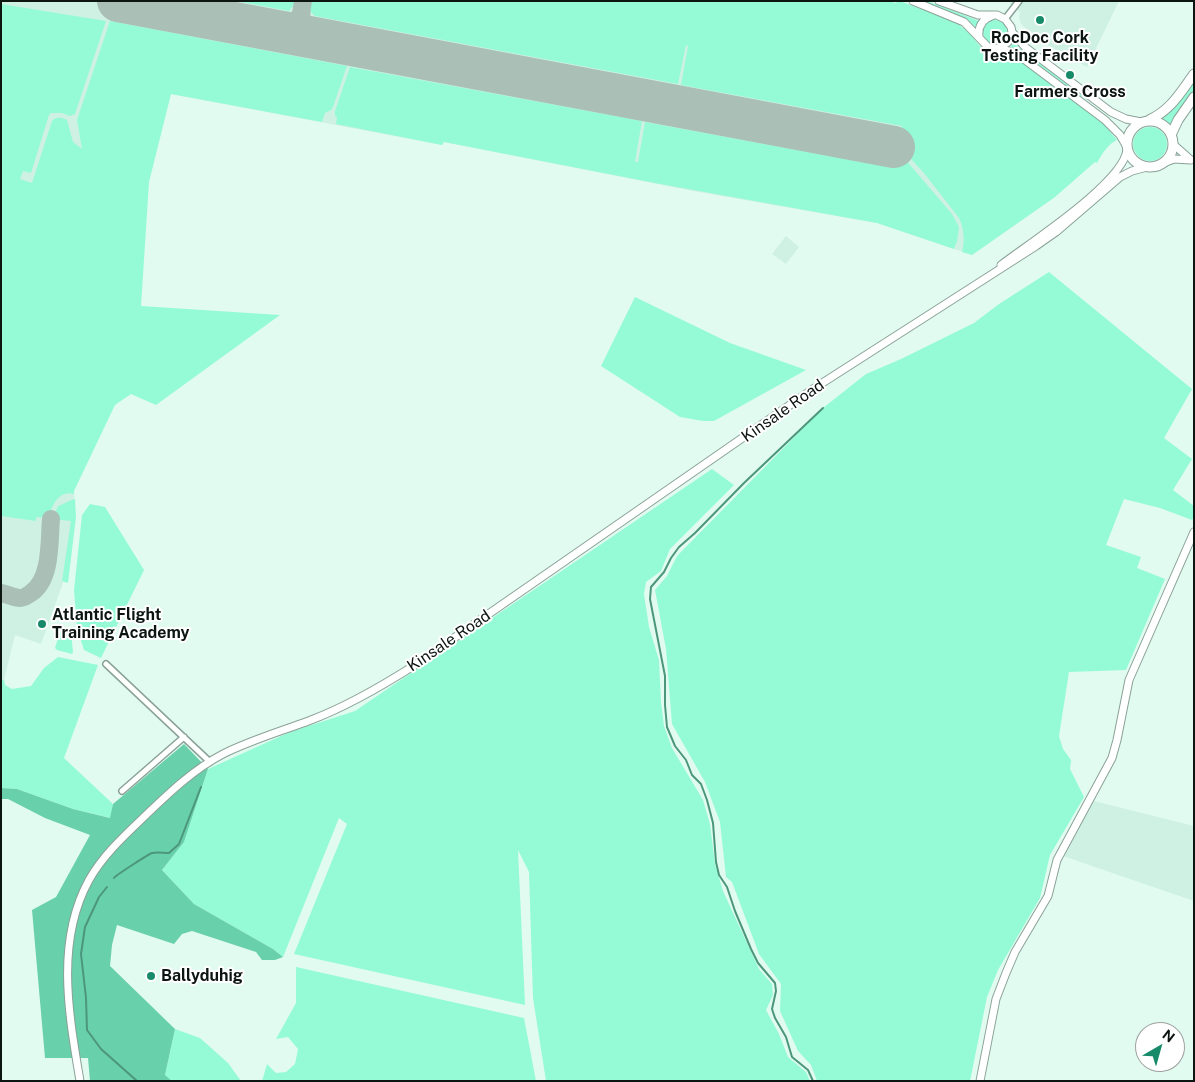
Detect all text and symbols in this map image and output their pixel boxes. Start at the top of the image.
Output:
marker: RocDoc Cork Testing Facility [1034,14,1046,26]
place label: RocDoc Cork Testing Facility [981,28,1099,66]
marker: Farmers Cross [1064,69,1076,81]
place label: Farmers Cross [1014,82,1126,102]
street label: Kinsale Road [738,375,828,447]
place label: Atlantic Flight Training Academy [52,605,189,643]
street label: Kinsale Road [404,606,494,676]
marker: Atlantic Flight Training Academy [36,618,48,630]
place label: Ballyduhig [161,966,243,986]
marker: Ballyduhig [145,970,157,982]
north arrow [1135,1022,1185,1072]
text: N [1159,1026,1178,1046]

